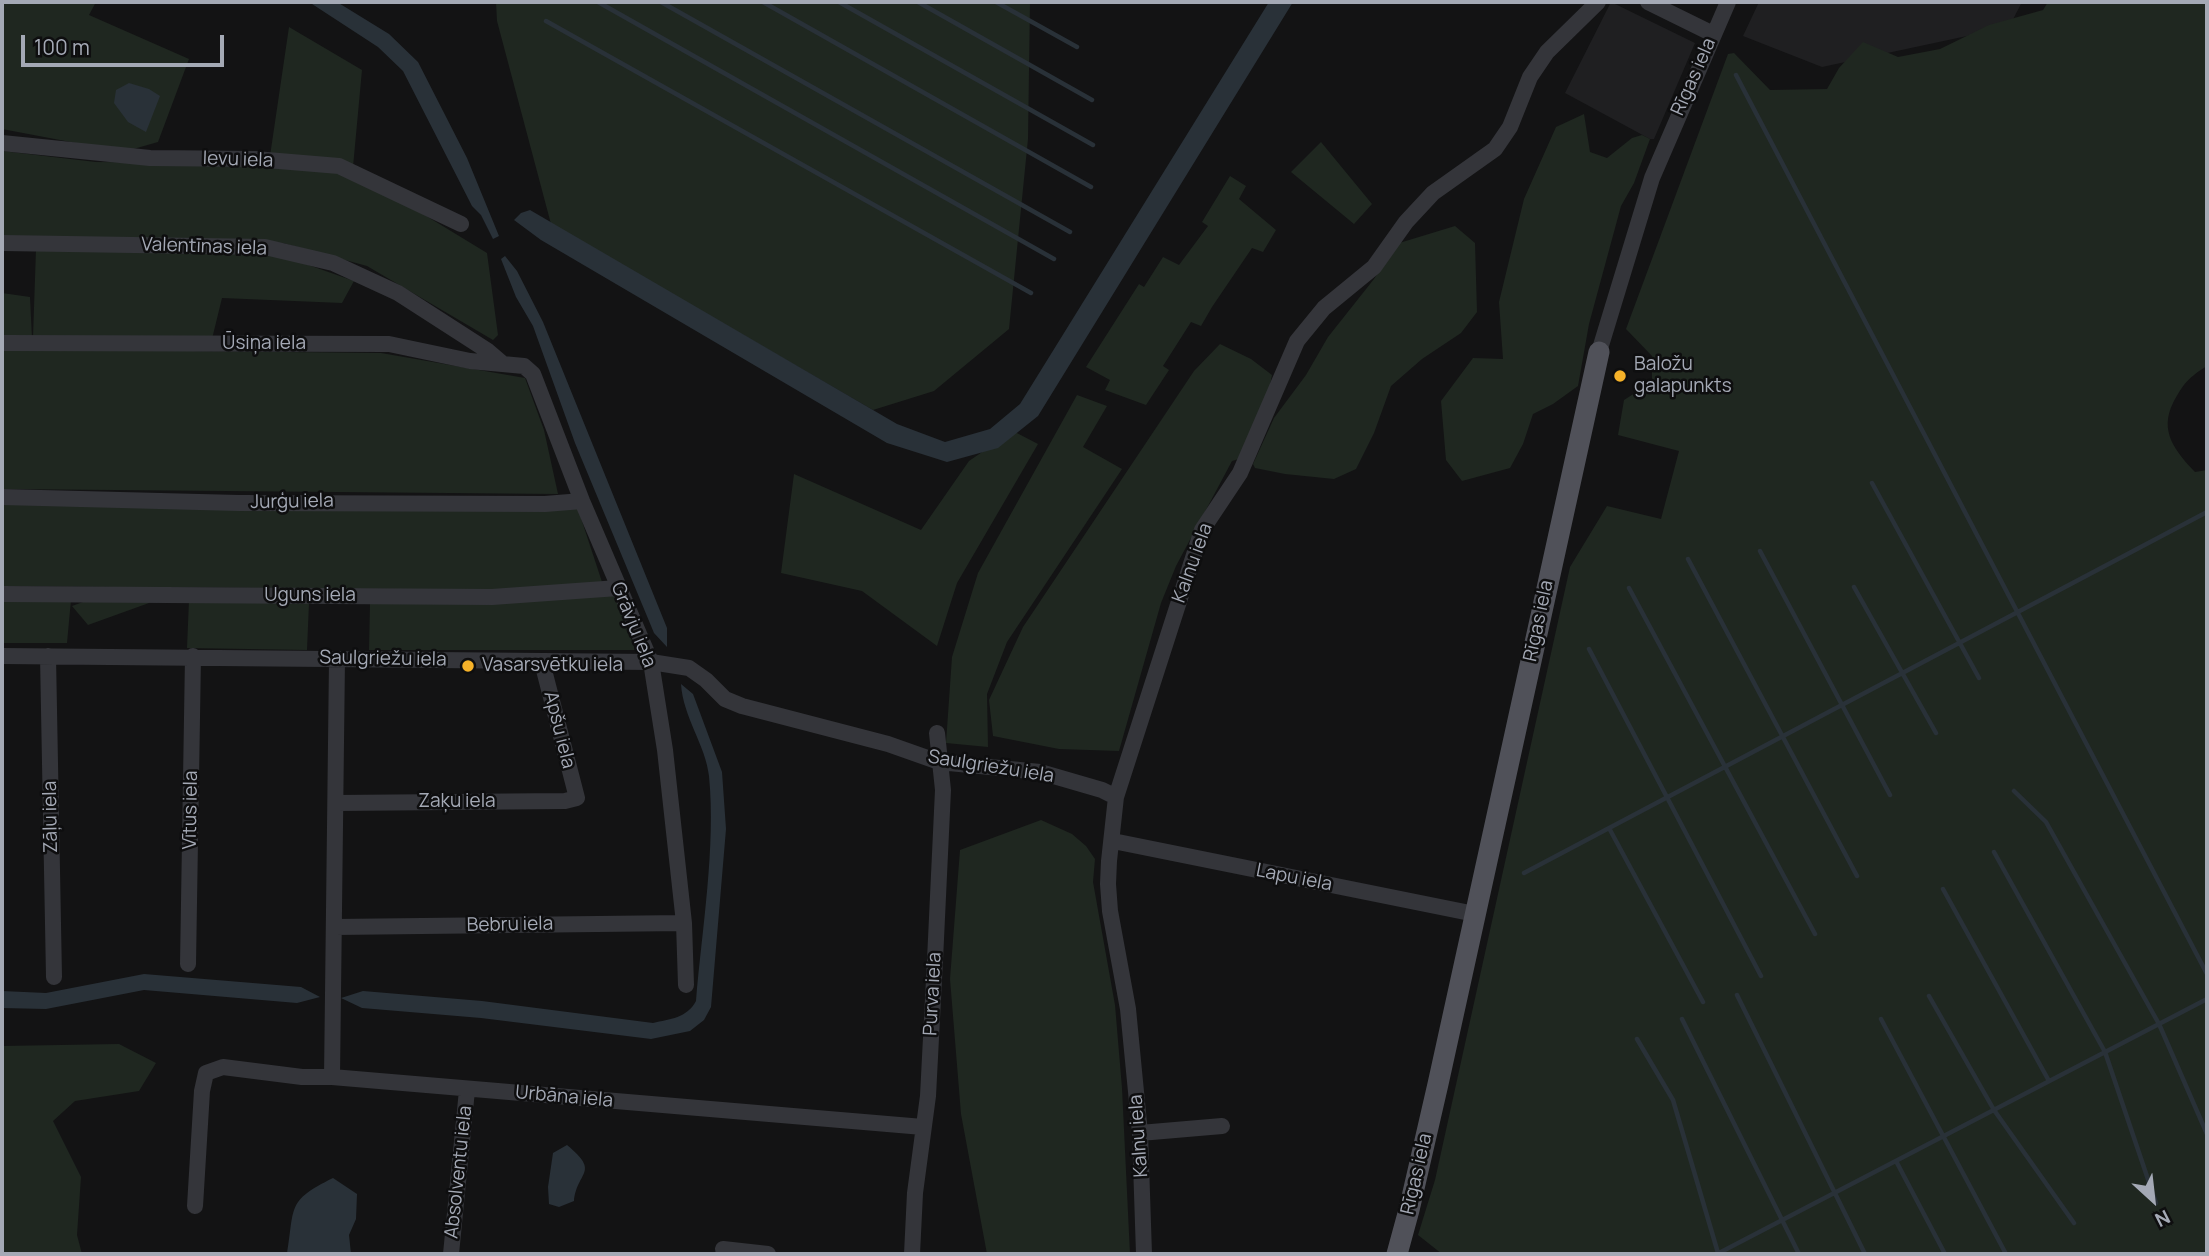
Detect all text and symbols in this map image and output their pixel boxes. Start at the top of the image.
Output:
scale bar [24,21,228,65]
text: 100 m [34,33,90,61]
street label: Rīgas iela [1667,35,1721,119]
street label: Ievu iela [202,147,274,173]
street label: Valentīnas iela [141,233,267,261]
street label: Ūsiņa iela [222,333,306,355]
place label: Baložu galapunkts [1634,354,1732,398]
marker: Baložu galapunkts [1612,368,1628,384]
street label: Jurģu iela [250,490,334,514]
street label: Kalnu iela [1168,520,1218,606]
street label: Rīgas iela [1519,578,1559,664]
street label: Grāvju iela [606,579,660,671]
street label: Uguns iela [264,585,356,607]
street label: Saulgriežu iela [319,646,447,672]
place label: Vasarsvētku iela [482,655,623,677]
marker: Vasarsvētku iela [460,658,476,674]
street label: Apšu iela [538,689,580,771]
street label: Saulgriežu iela [926,746,1056,788]
street label: Vītus iela [179,770,203,850]
street label: Zāļu iela [39,781,63,853]
street label: Zaķu iela [418,791,496,813]
street label: Lapu iela [1254,859,1334,897]
street label: Bebru iela [467,913,553,937]
street label: Purva iela [919,952,947,1036]
street label: Urbāna iela [514,1081,614,1113]
street label: Kalnu iela [1125,1094,1153,1178]
street label: Absolventu iela [441,1104,477,1240]
street label: Rīgas iela [1397,1131,1437,1217]
north arrow [2118,1165,2188,1235]
text: N [2151,1204,2175,1233]

